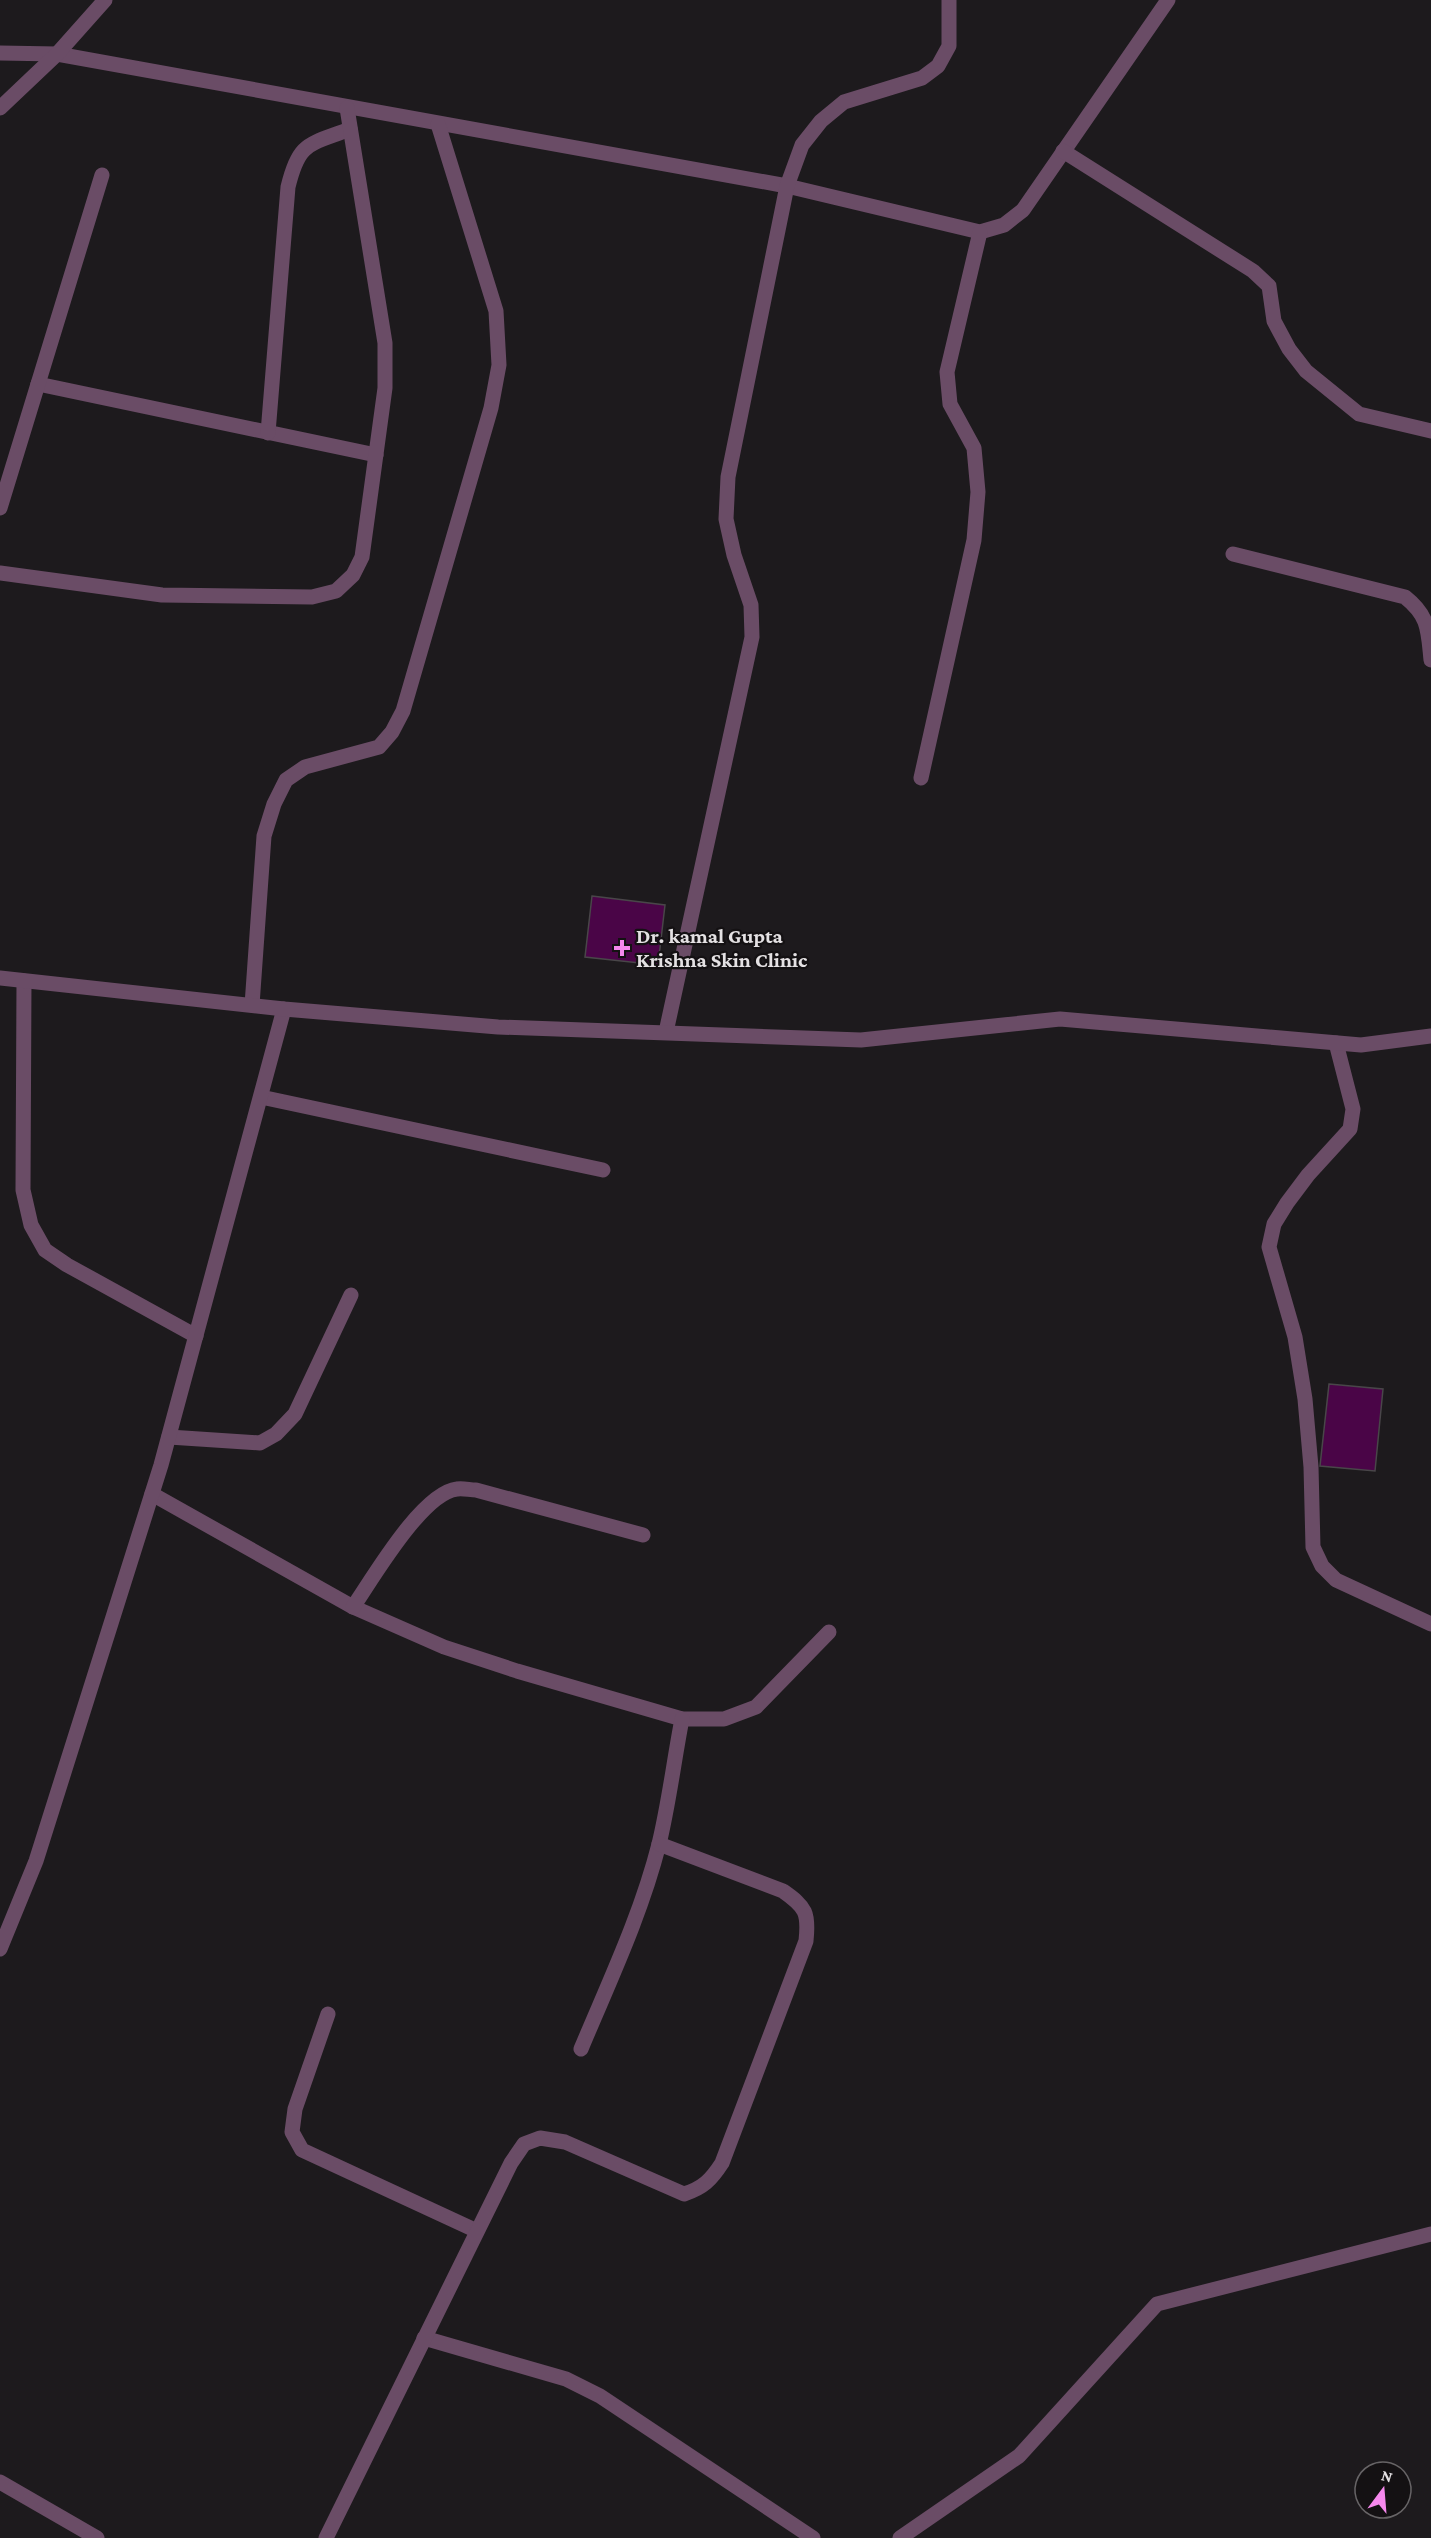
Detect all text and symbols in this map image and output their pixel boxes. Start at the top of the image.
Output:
place label: Dr. kamal Gupta Krishna Skin Clinic [636,924,808,972]
marker: Dr. kamal Gupta Krishna Skin Clinic [613,939,631,957]
north arrow [1353,2460,1413,2520]
text: N [1379,2466,1395,2486]

